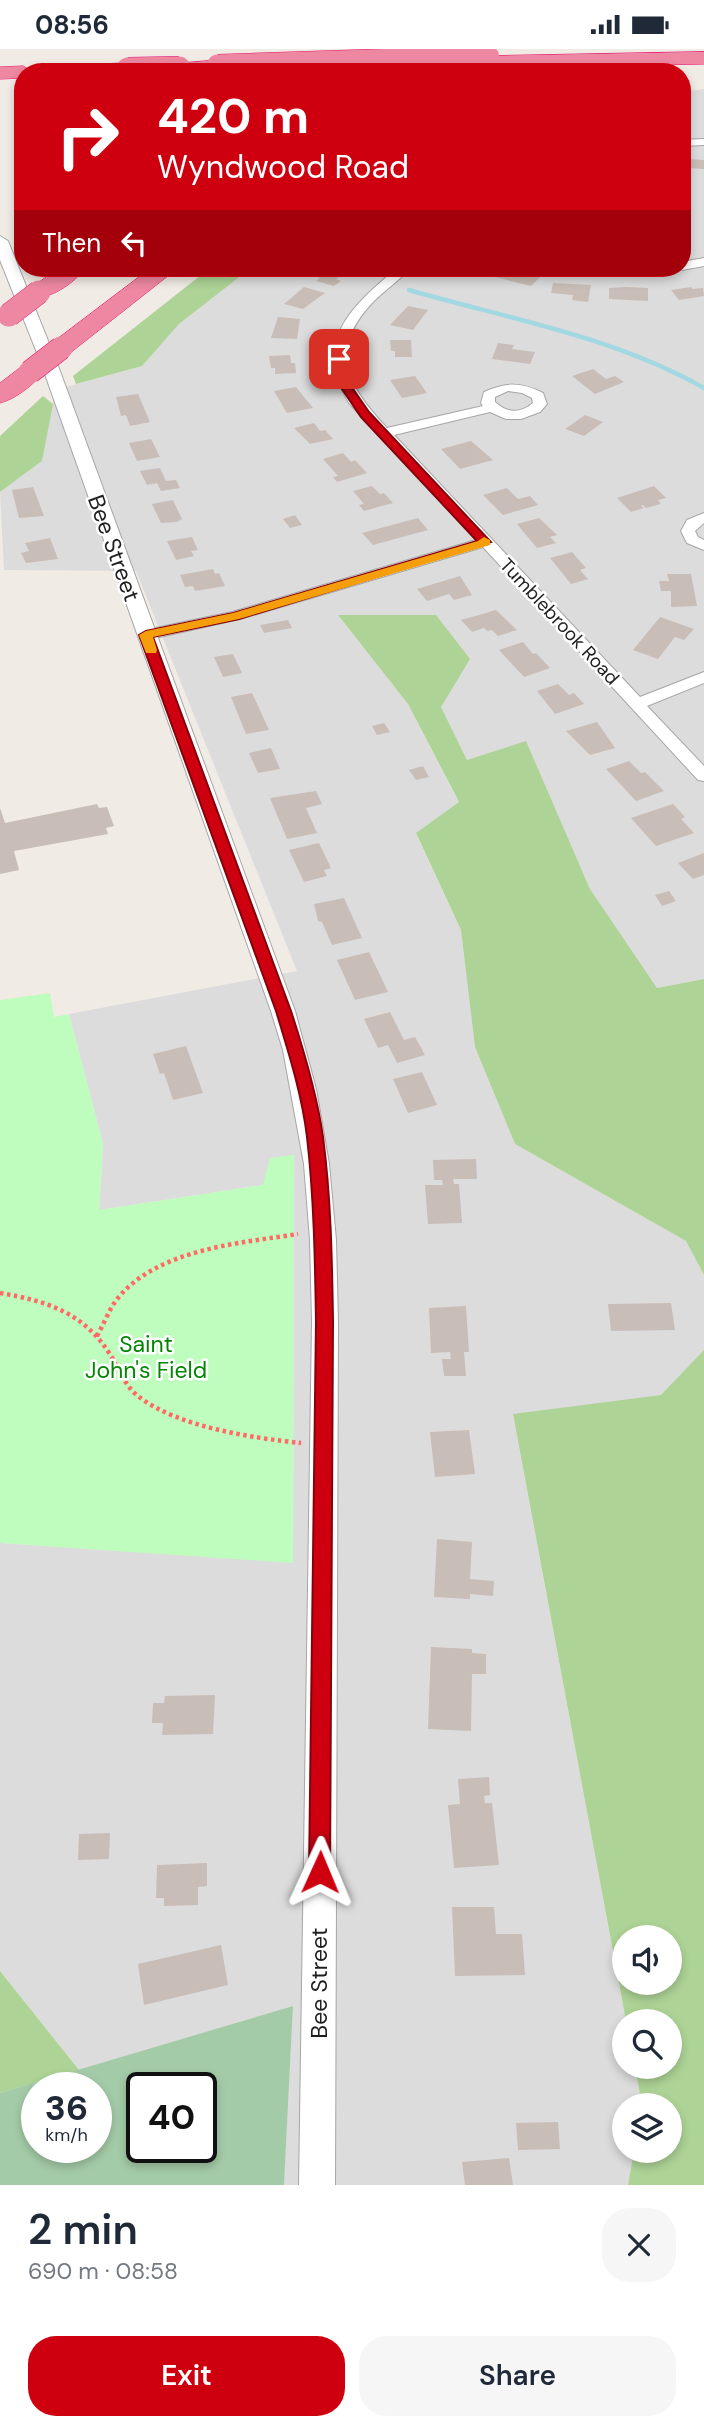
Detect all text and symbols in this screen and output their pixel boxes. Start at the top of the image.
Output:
text: 08:56 [35,8,109,42]
text: 420 m [157,84,309,148]
icon: right [42,91,133,182]
text: Wyndwood Road [157,146,409,188]
icon: left [115,224,153,262]
text: Then [42,226,101,260]
pin [309,329,369,389]
icon: arrive [320,340,358,378]
street label: Bee Street [81,491,147,605]
street label: Tumblebrook Road [494,553,625,690]
park label: Saint John's Field [85,1329,207,1385]
position arrow [283,1835,357,1909]
map controls [612,1925,682,2163]
button: sound [612,1925,682,1995]
street label: Bee Street [304,1927,334,2039]
button: search [612,2009,682,2079]
speed limit sign: 40 [126,2072,217,2163]
text: 36 [45,2085,88,2131]
button: layers [612,2093,682,2163]
text: km/h [45,2123,88,2147]
text: 2 min [28,2202,138,2257]
button: close [602,2208,676,2282]
text: 690 m · 08:58 [28,2256,178,2286]
button: Exit [28,2336,345,2416]
button: Share [359,2336,676,2416]

